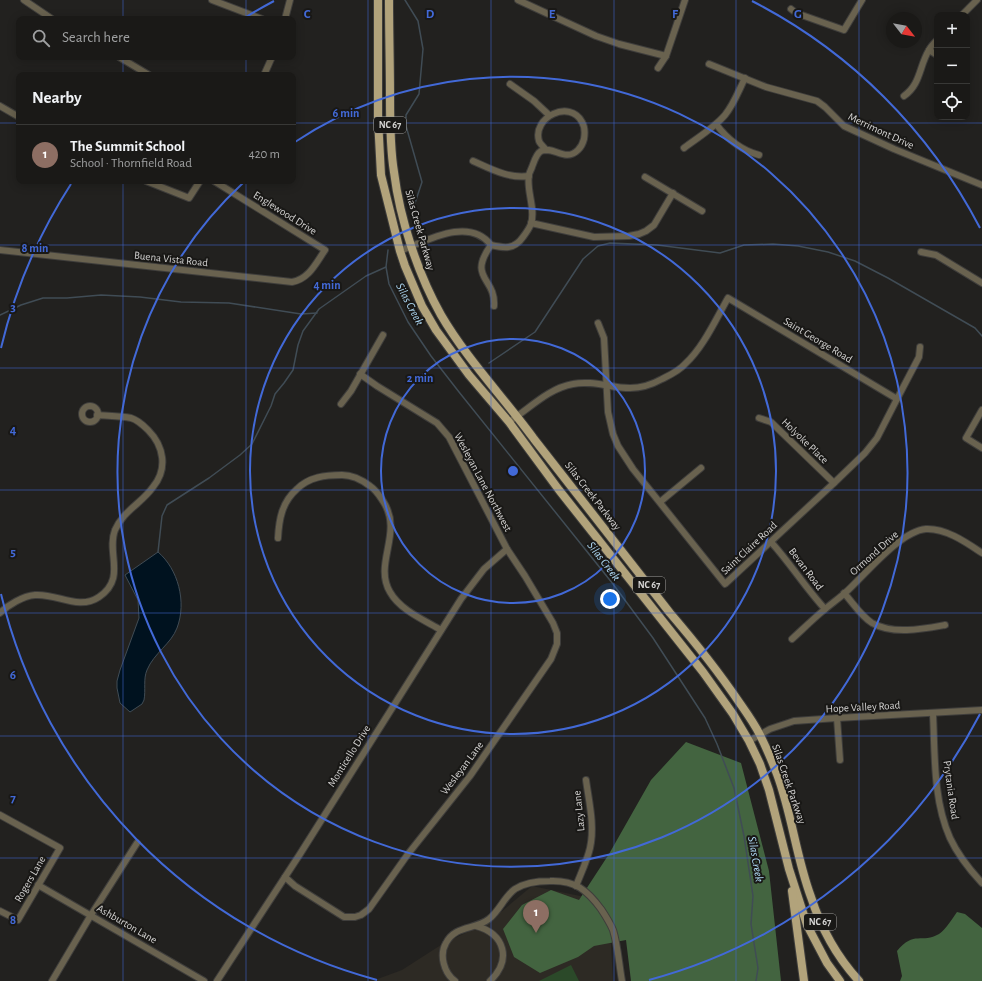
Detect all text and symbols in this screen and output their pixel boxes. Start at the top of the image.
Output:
text: C [304,8,311,21]
text: D [426,8,435,21]
text: E [549,8,556,21]
text: F [672,8,679,21]
text: G [794,8,802,21]
north arrow [886,12,922,48]
map controls [934,12,970,120]
button: + [934,12,970,48]
search box [16,16,296,60]
icon: search [30,27,52,49]
text: Search here [62,30,130,45]
button: − [934,48,970,84]
button: locate [934,84,970,120]
text: Nearby [32,89,82,106]
text: 6 min [333,107,359,119]
street label: Merrimont Drive [846,111,916,151]
road number: NC 67 [374,117,406,133]
text: The Summit School [70,139,185,154]
text: 1 [43,148,47,161]
text: 420 m [248,148,280,161]
text: School · Thornfield Road [70,157,192,170]
street label: Silas Creek Parkway [403,188,437,272]
street label: Englewood Drive [251,189,319,237]
text: 8 min [22,242,48,254]
street label: Buena Vista Road [133,250,209,268]
text: 4 min [313,279,341,291]
water label: Silas Creek [394,281,426,328]
text: 3 [10,301,16,314]
street label: Saint George Road [782,315,855,365]
text: 2 min [407,372,433,384]
street label: Holyoke Place [780,416,830,466]
text: 4 [10,424,17,437]
street label: Wesleyan Lane Northwest [452,431,514,534]
street label: Silas Creek Parkway [563,460,623,532]
centre of rings [506,464,520,478]
street label: Saint Claire Road [719,519,779,577]
street label: Ormond Drive [848,529,900,577]
water label: Silas Creek [585,539,623,583]
text: 5 [10,546,16,559]
street label: Bevan Road [787,546,826,592]
road number: NC 67 [633,577,665,593]
your location [600,589,620,609]
text: 6 [10,669,16,682]
street label: Hope Valley Road [825,700,901,714]
street label: Monticello Drive [326,723,372,789]
street label: Wesleyan Lane [438,739,486,797]
street label: Silas Creek Parkway [770,743,808,826]
street label: Prytania Road [941,760,961,821]
street label: Lazy Lane [571,790,587,832]
text: 7 [10,792,16,805]
water label: Silas Creek [746,835,766,883]
street label: Rogers Lane [12,854,48,904]
pin: 1 [523,900,549,933]
street label: Ashburton Lane [95,902,159,946]
text: 8 [10,914,16,927]
road number: NC 67 [804,914,836,930]

